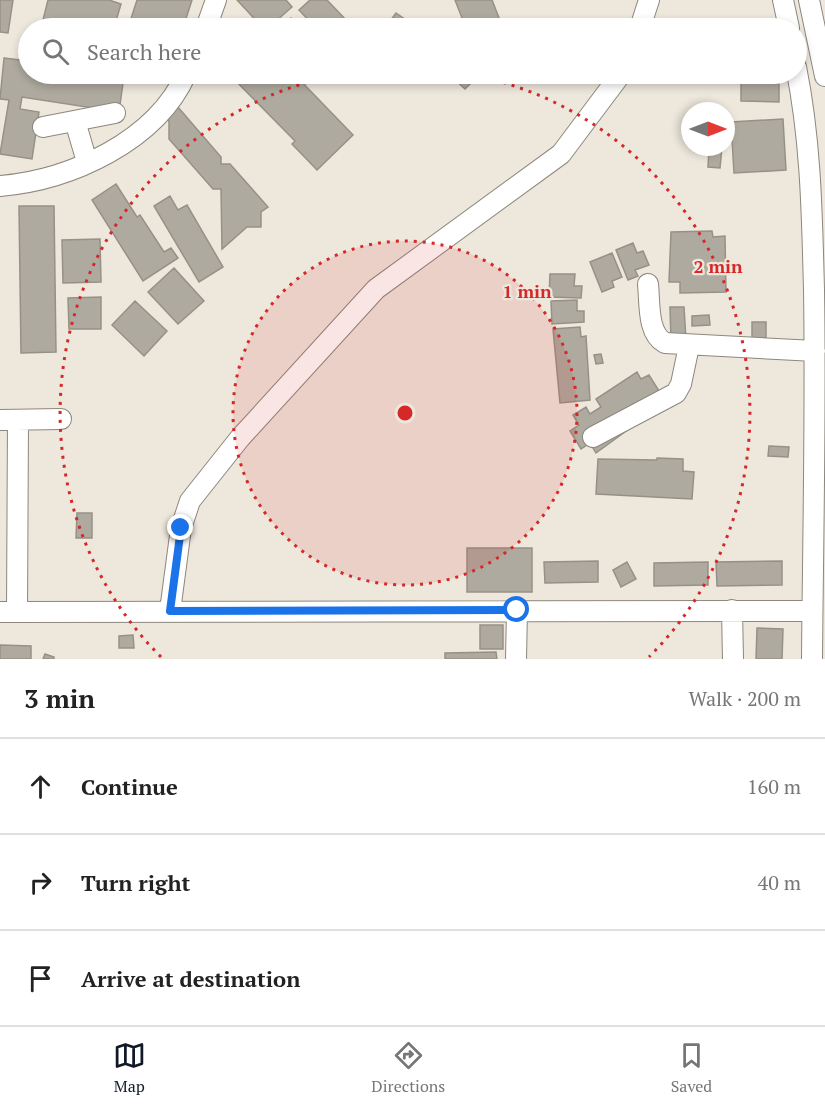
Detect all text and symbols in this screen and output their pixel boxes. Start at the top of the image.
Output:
search box [18,18,807,84]
icon: search [39,35,72,68]
text: Search here [87,37,201,66]
north arrow [681,102,735,156]
text: 2 min [693,254,743,278]
text: 1 min [502,279,552,303]
centre of rings [395,403,415,423]
route end [167,514,193,540]
route start [503,596,529,622]
text: 3 min [24,681,95,715]
text: Walk · 200 m [689,685,801,712]
icon: ahead [24,770,57,803]
text: Continue [81,772,178,801]
text: 160 m [747,773,801,800]
icon: right [24,866,57,899]
text: Turn right [81,868,190,897]
text: 40 m [758,869,801,896]
icon: arrive [24,962,57,995]
text: Arrive at destination [81,964,300,993]
tab: Map [113,1039,146,1097]
tab: Directions [371,1039,445,1097]
tab: Saved [671,1039,712,1097]

